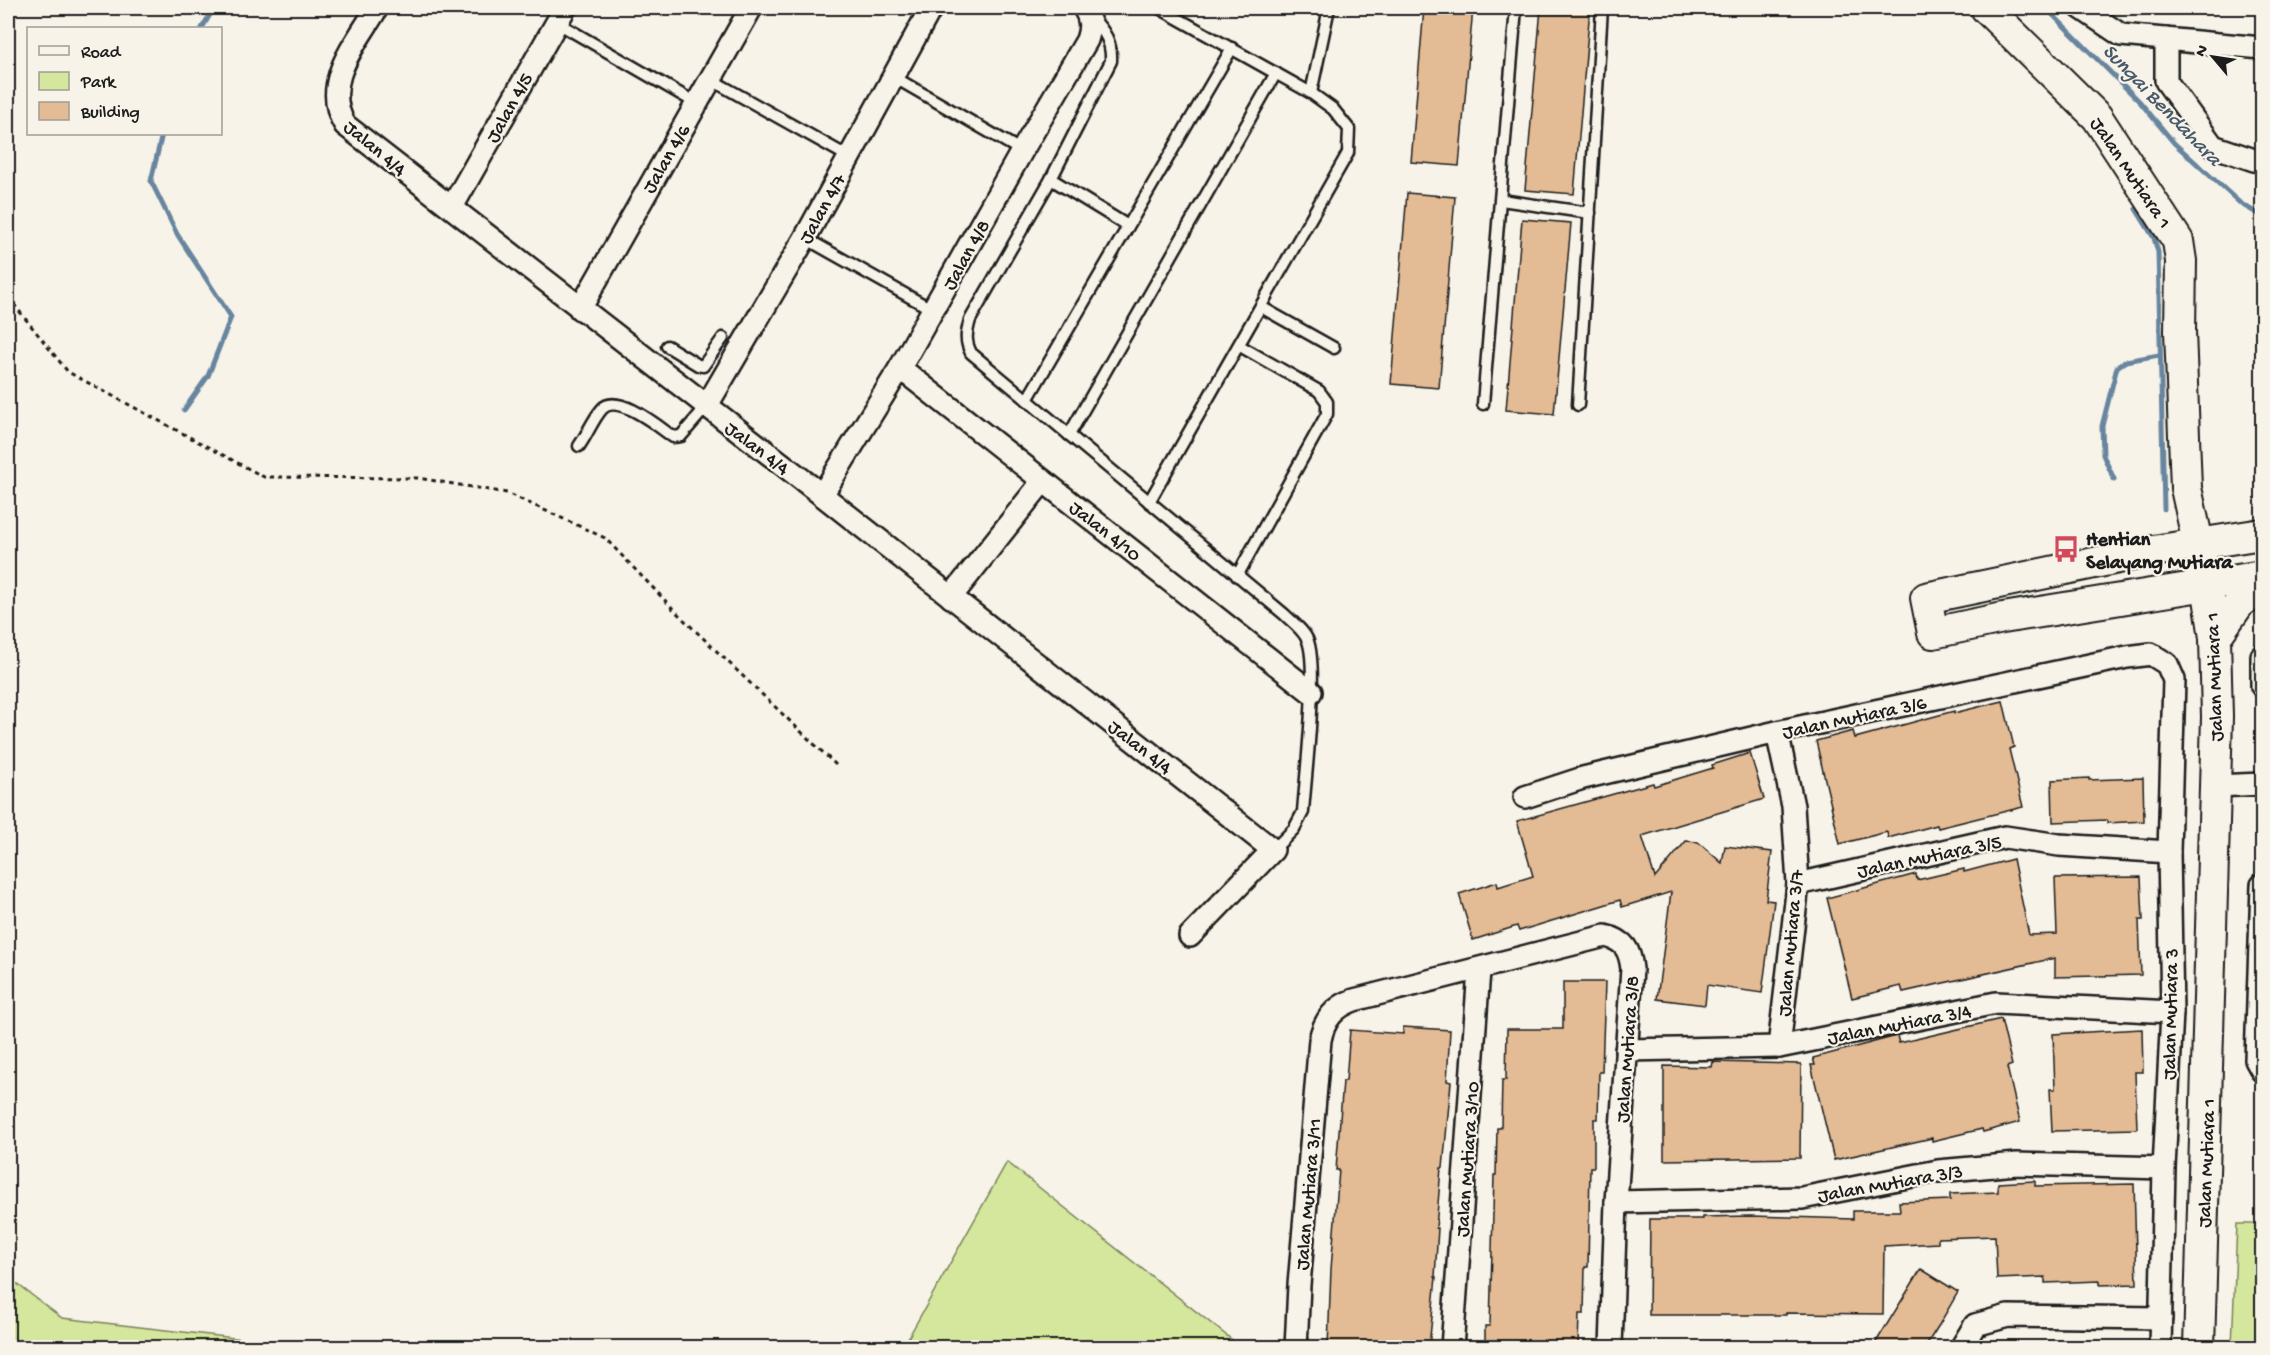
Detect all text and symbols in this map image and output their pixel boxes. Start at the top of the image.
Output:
legend [27,27,222,135]
north arrow [2183,27,2243,87]
water label: Sungai Bendahara [2096,40,2226,174]
text: N [2192,42,2214,61]
text: Road [81,43,122,64]
street label: Jalan 4/5 [483,70,540,148]
text: Park [80,73,117,94]
text: Building [80,103,140,124]
street label: Jalan Mutiara 1 [2083,114,2175,234]
street label: Jalan 4/4 [338,117,410,183]
street label: Jalan 4/6 [639,120,697,198]
street label: Jalan 4/7 [796,170,853,249]
street label: Jalan 4/8 [939,217,997,295]
street label: Jalan 4/4 [719,418,793,482]
street label: Jalan 4/10 [1063,497,1144,568]
place label: Hentian Selayang Mutiara [2086,530,2234,576]
bus stop icon: Hentian Selayang Mutiara [2051,534,2081,564]
street label: Jalan Mutiara 1 [2203,612,2230,742]
street label: Jalan Mutiara 3/6 [1781,693,1930,746]
street label: Jalan 4/4 [1102,717,1176,781]
street label: Jalan Mutiara 3/5 [1855,832,2004,885]
street label: Jalan Mutiara 3/7 [1775,869,1810,1017]
street label: Jalan Mutiara 3 [2160,948,2185,1080]
street label: Jalan Mutiara 3/8 [1613,975,1646,1124]
street label: Jalan Mutiara 3/4 [1826,1001,1974,1052]
street label: Jalan Mutiara 3/10 [1453,1081,1486,1238]
street label: Jalan Mutiara 1 [2195,1098,2222,1228]
street label: Jalan Mutiara 3/11 [1292,1117,1329,1271]
street label: Jalan Mutiara 3/3 [1816,1161,1965,1210]

